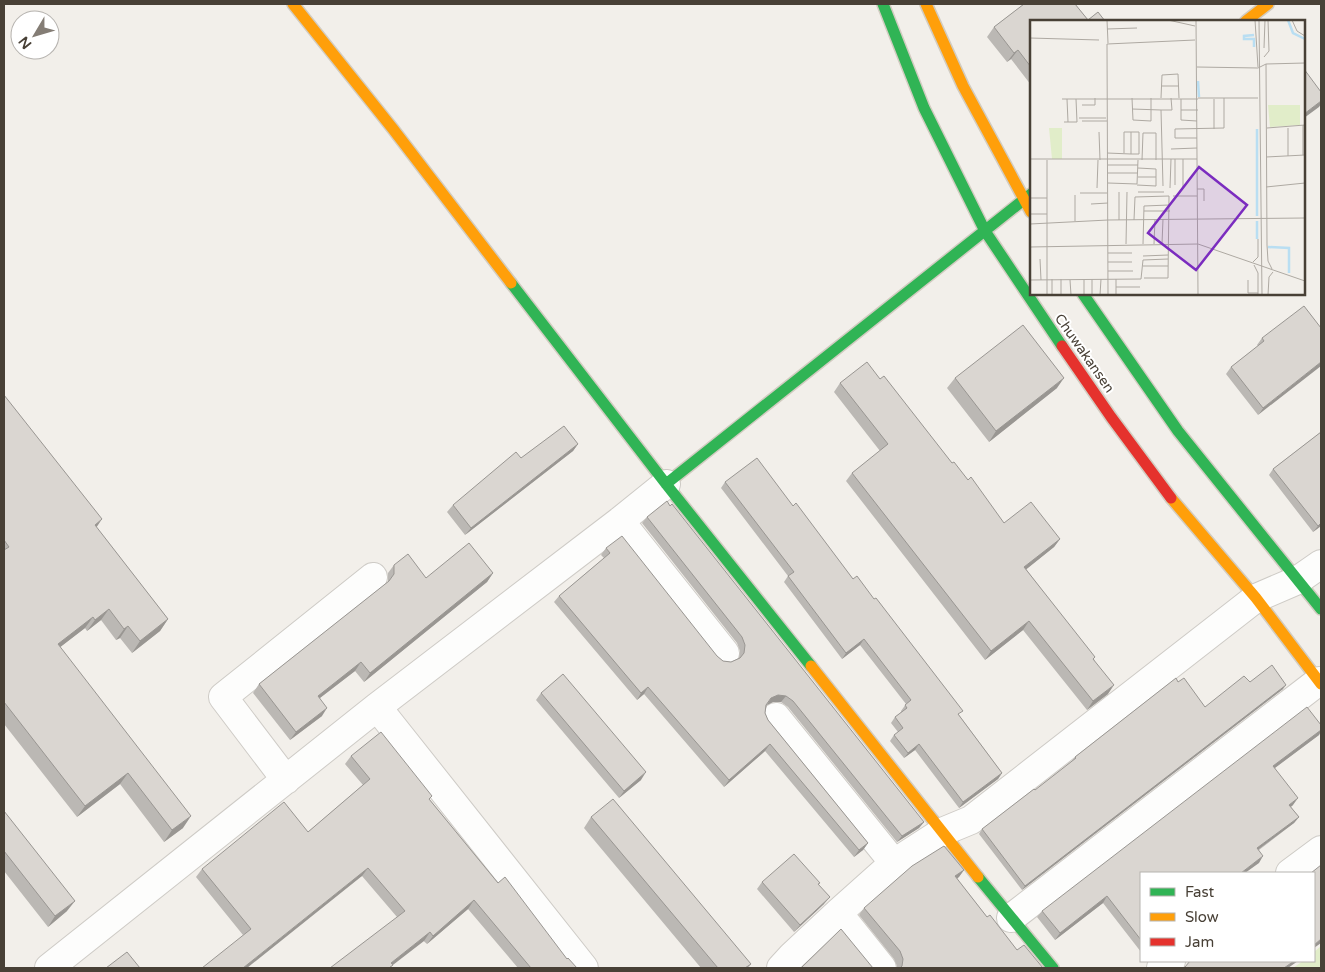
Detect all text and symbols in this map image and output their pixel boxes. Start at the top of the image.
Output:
north arrow [10,10,60,60]
inset map [1030,20,1305,295]
text: N [15,33,35,52]
street label: Chuwakansen [1051,310,1118,396]
legend [1140,872,1315,962]
text: Fast [1185,883,1215,901]
text: Slow [1185,908,1219,926]
text: Jam [1185,933,1214,951]

